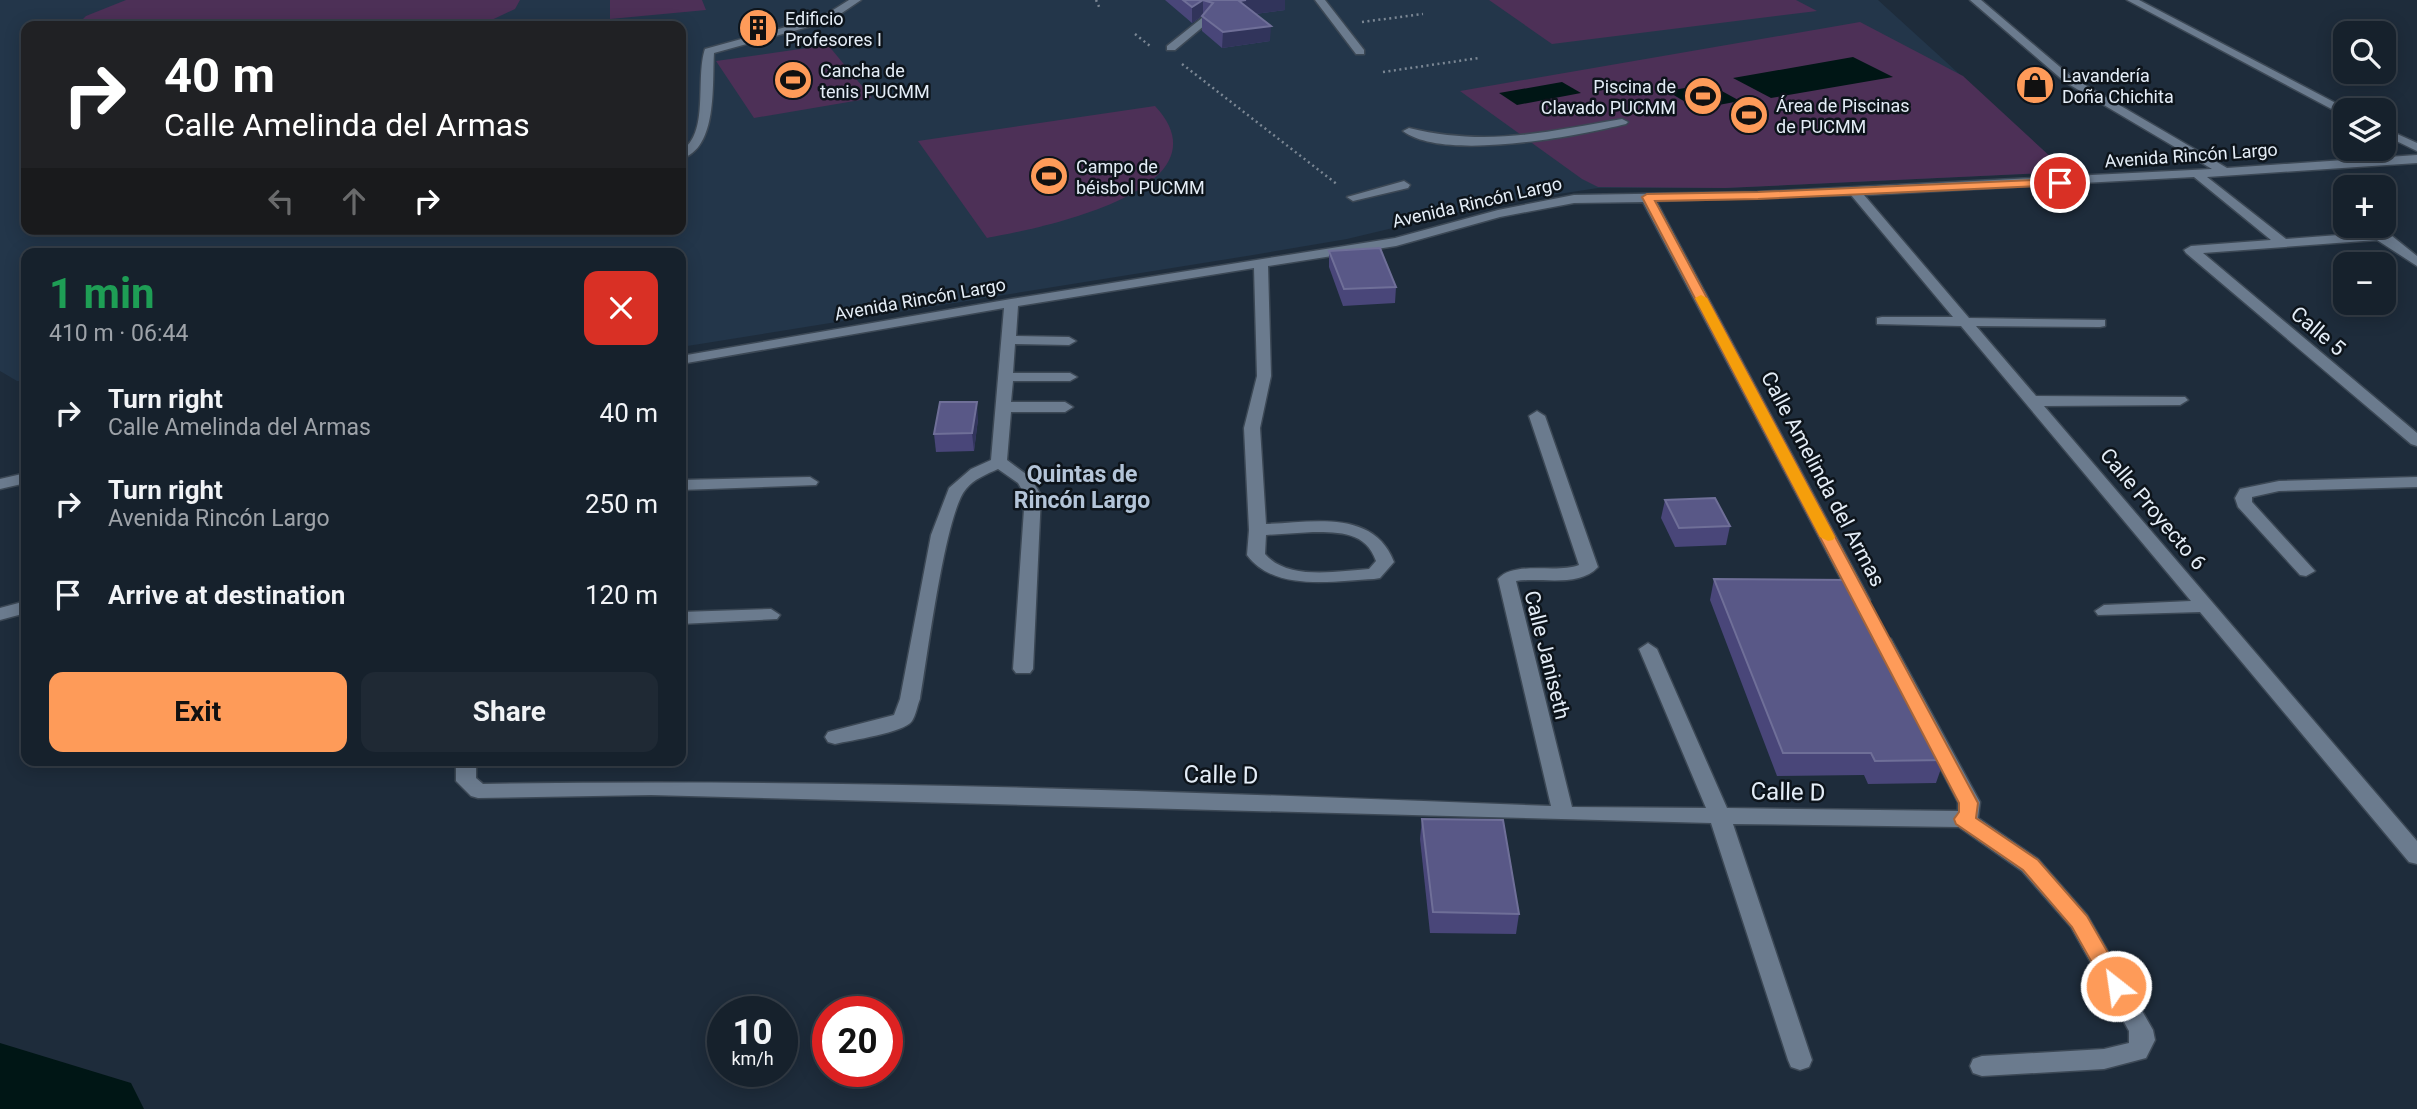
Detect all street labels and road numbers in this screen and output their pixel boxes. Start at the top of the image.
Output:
street label: Avenida Rincón Largo [2104,138,2278,172]
street label: Avenida Rincón Largo [1390,172,1564,232]
street label: Avenida Rincón Largo [833,274,1007,324]
street label: Calle 5 [2286,301,2350,361]
street label: Calle Amelinda del Armas [1756,367,1890,591]
street label: Calle Proyecto 6 [2095,443,2211,575]
street label: Calle Janiseth [1519,588,1575,722]
street label: Calle D [1183,760,1259,790]
street label: Calle D [1750,777,1826,807]

